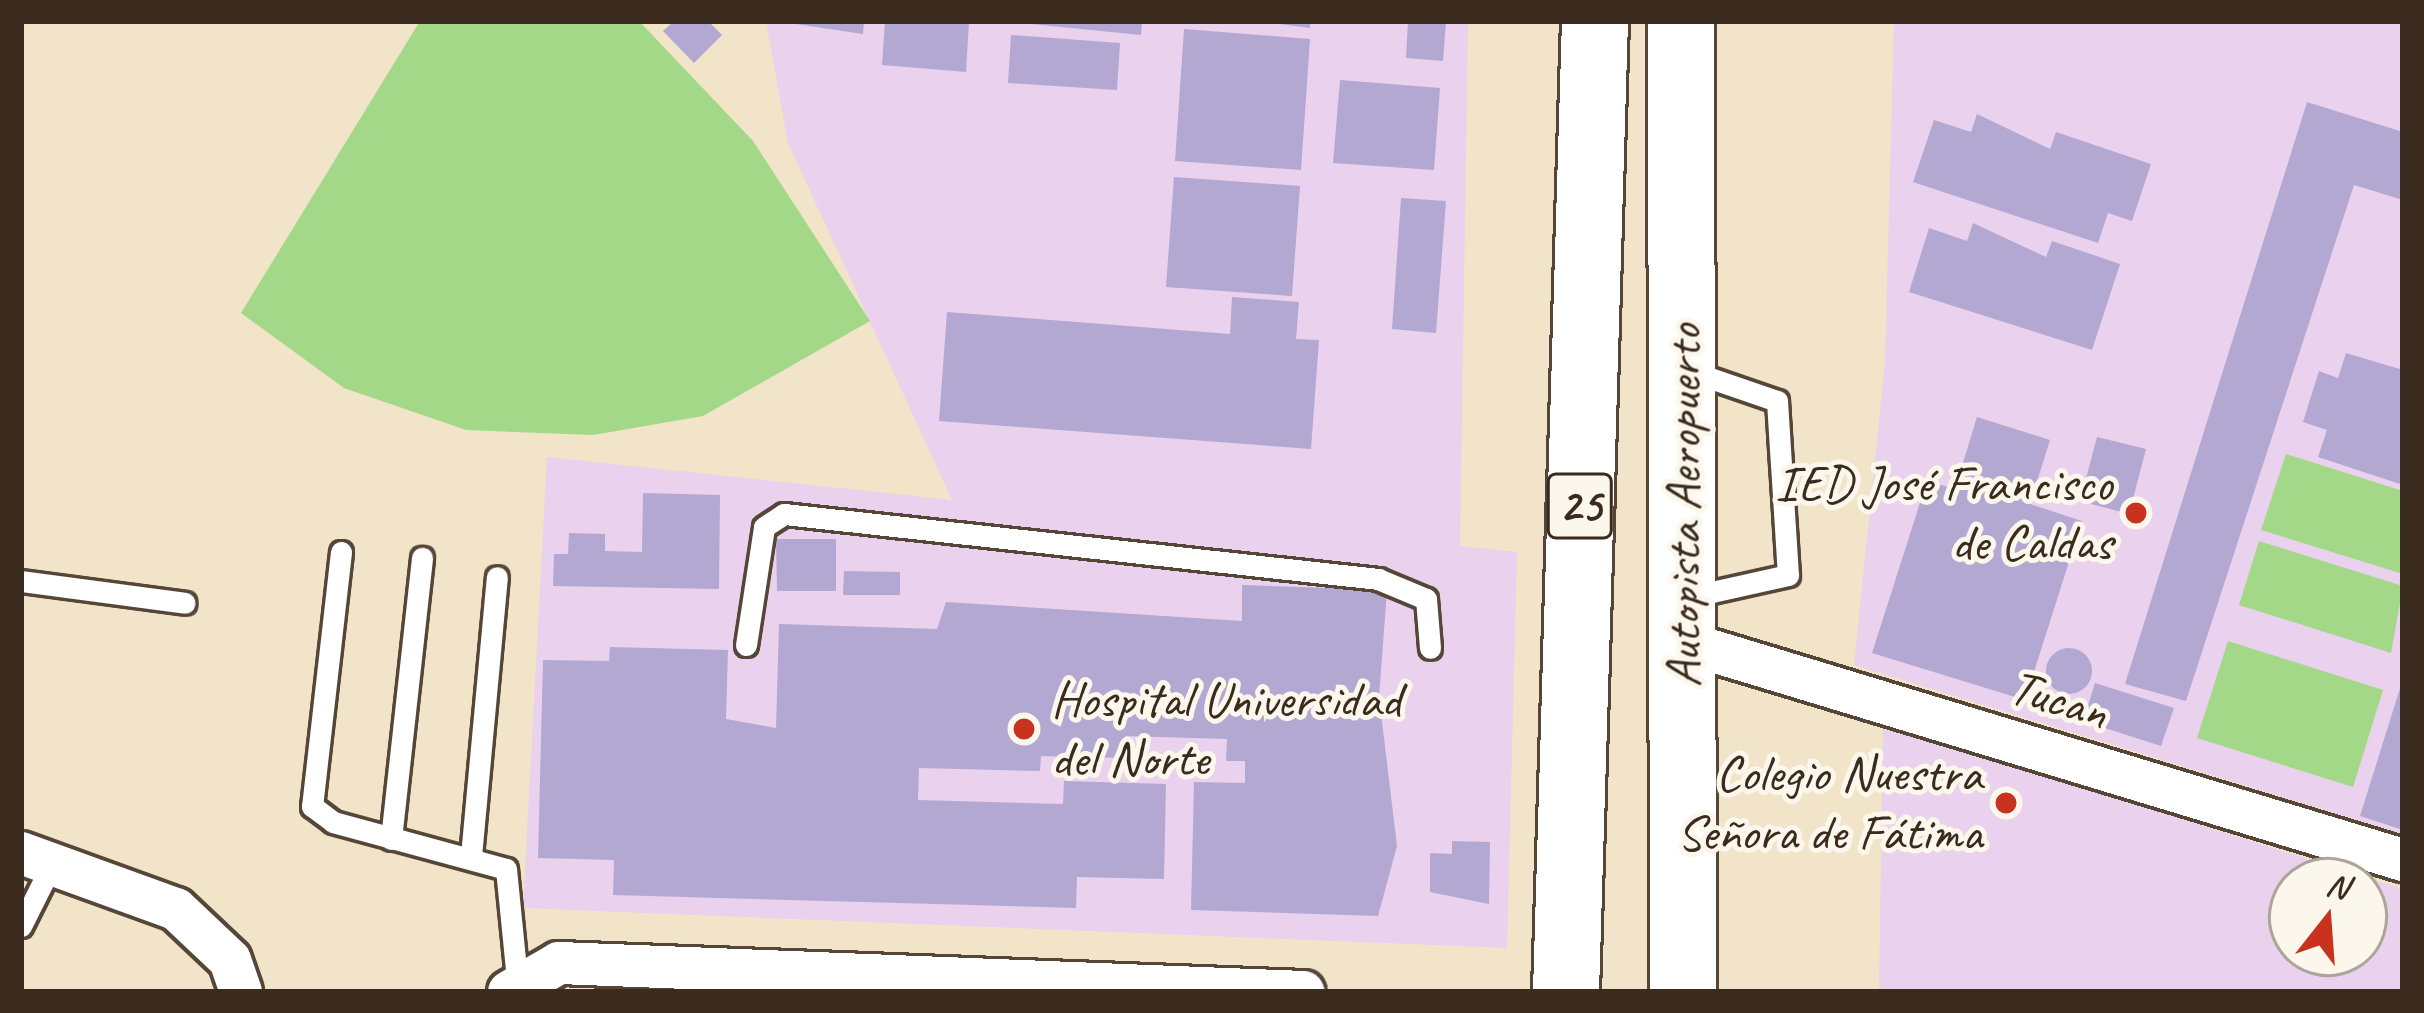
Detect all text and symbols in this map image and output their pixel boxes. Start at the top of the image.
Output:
street label: Autopista Aeropuerto [1652,324,1714,688]
place label: IED José Francisco de Caldas [1776,453,2112,573]
road number: 25 [1544,464,1616,548]
marker: IED José Francisco de Caldas [2123,500,2149,526]
street label: Tucan [2003,655,2115,743]
place label: Hospital Universidad del Norte [1051,669,1401,789]
marker: Hospital Universidad del Norte [1008,713,1040,745]
place label: Colegio Nuestra Señora de Fátima [1677,743,1982,863]
marker: Colegio Nuestra Señora de Fátima [1993,790,2019,816]
north arrow [2268,857,2388,977]
text: N [2322,862,2354,909]

